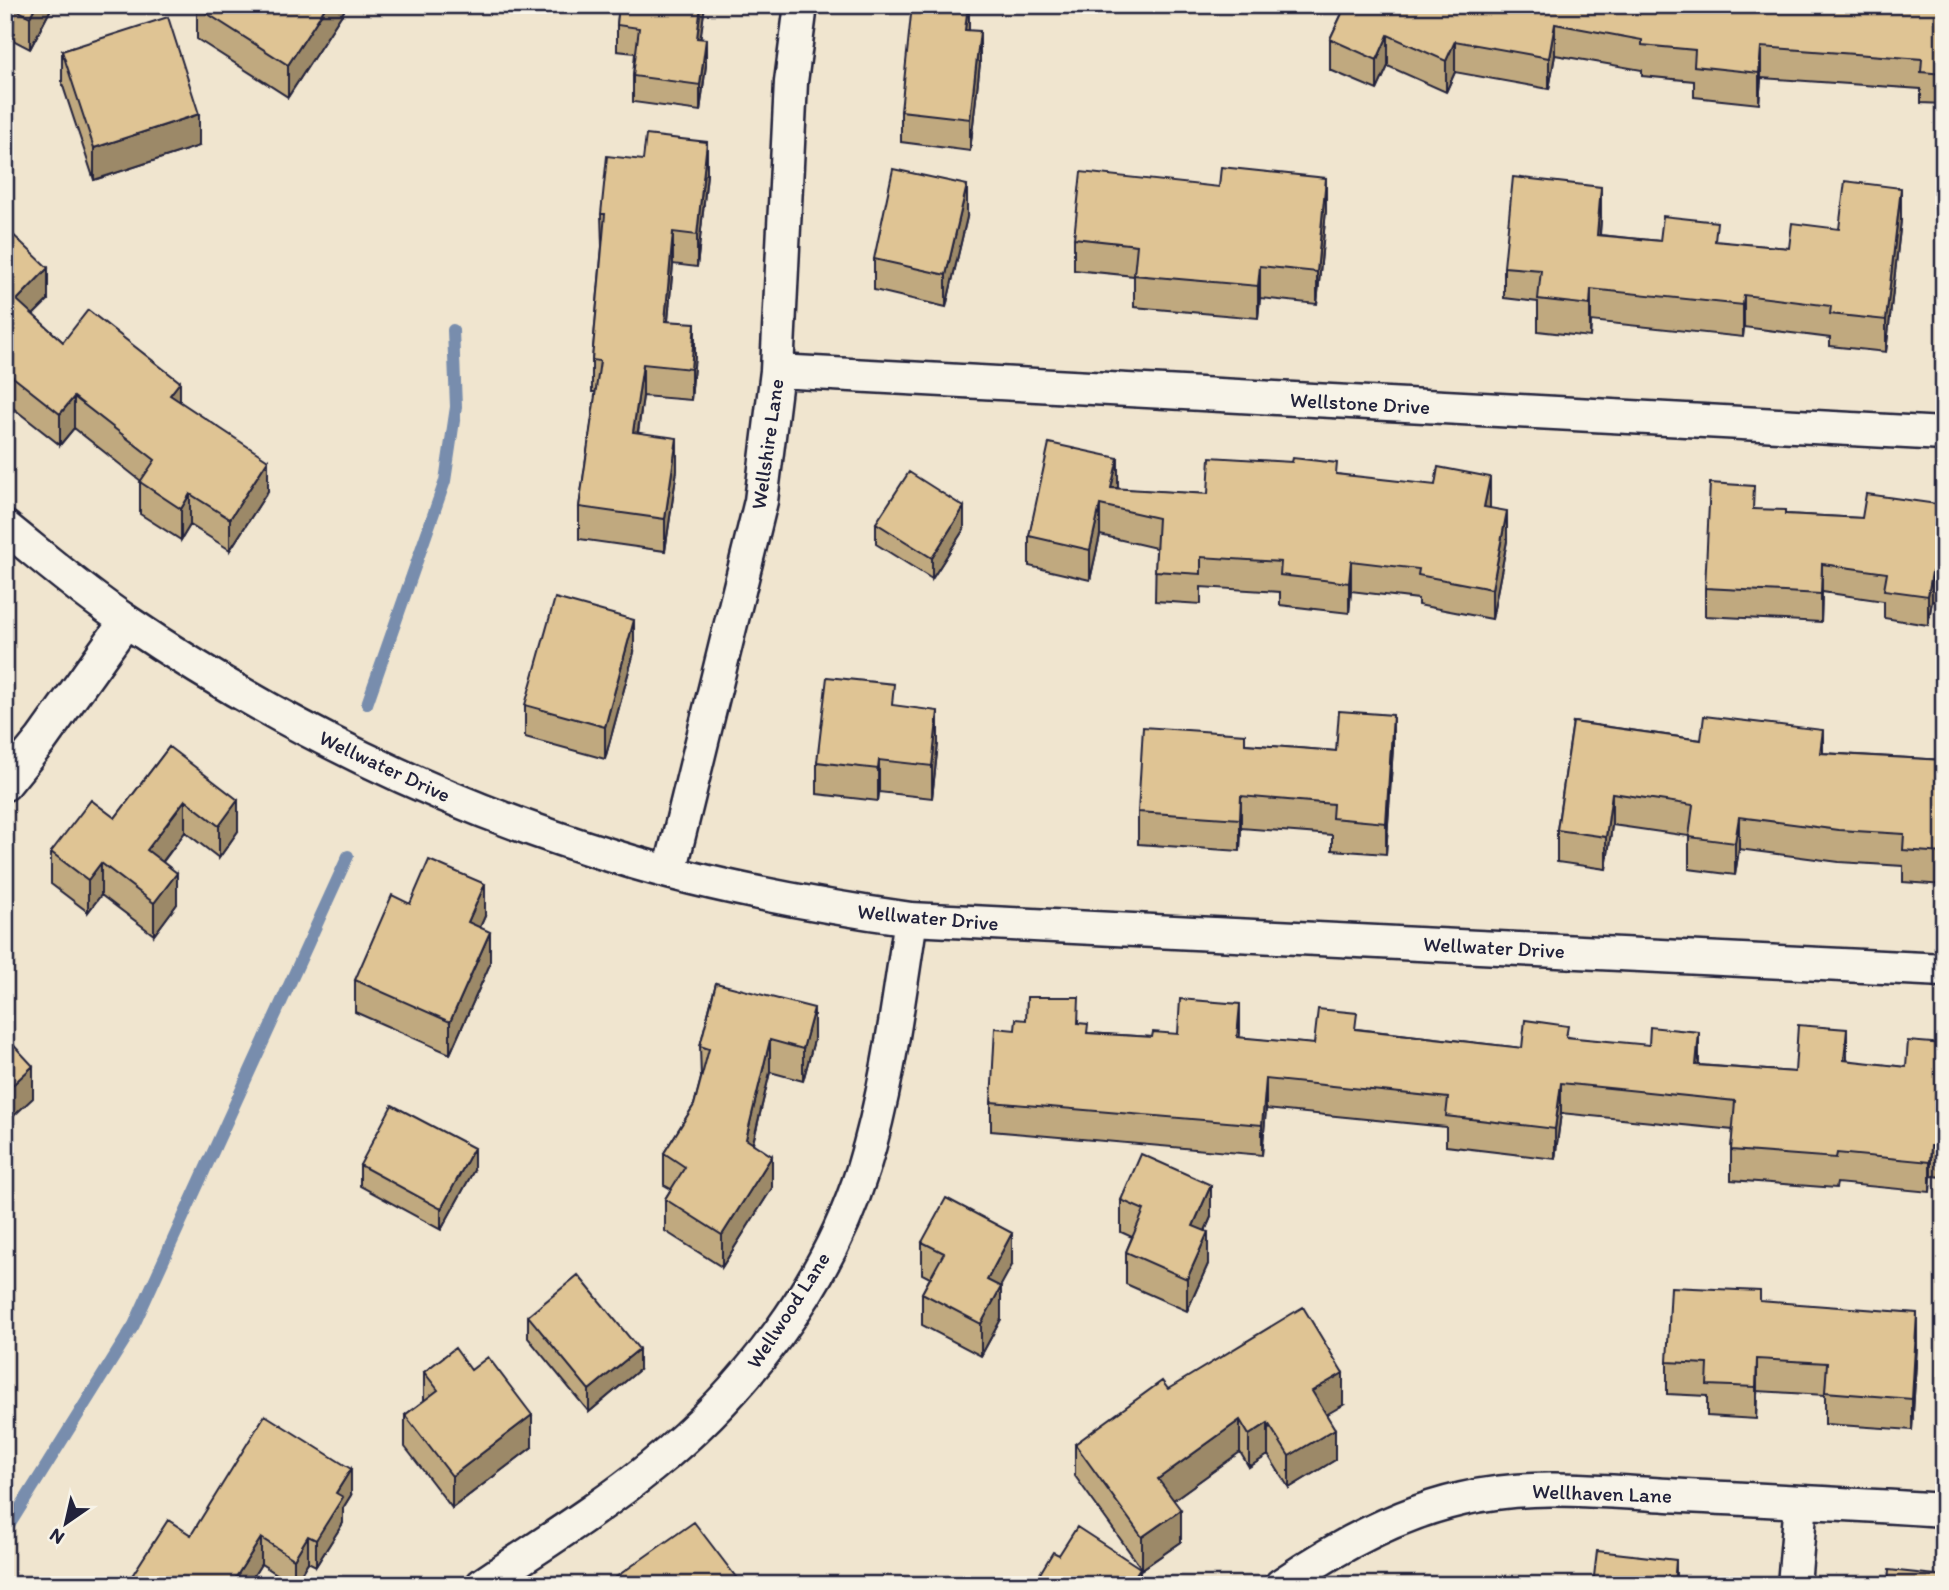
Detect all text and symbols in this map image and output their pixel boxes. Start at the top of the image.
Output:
street label: Wellshire Lane [745,377,789,511]
street label: Wellstone Drive [1289,387,1431,419]
street label: Wellwater Drive [315,725,455,807]
street label: Wellwater Drive [856,898,1000,936]
street label: Wellwater Drive [1423,931,1565,963]
street label: Wellwood Lane [741,1247,835,1373]
street label: Wellhaven Lane [1532,1478,1672,1508]
north arrow [32,1488,102,1558]
text: N [45,1524,69,1550]

